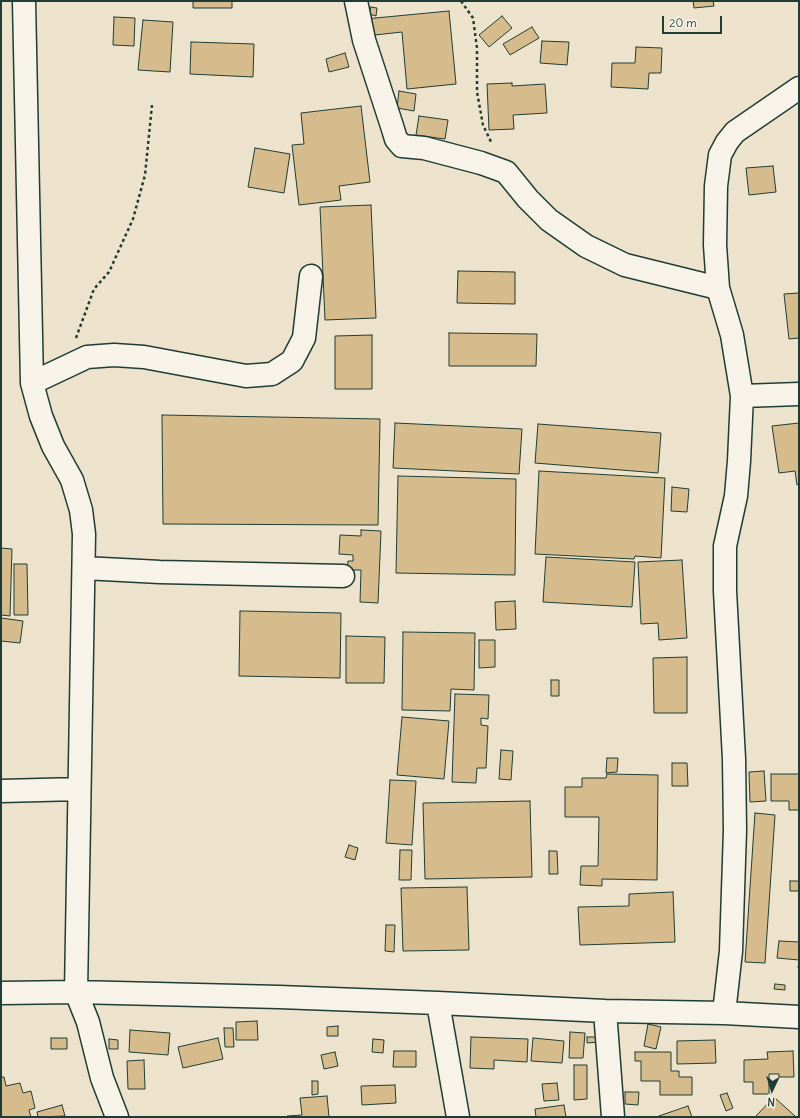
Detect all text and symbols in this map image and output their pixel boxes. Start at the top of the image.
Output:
scale bar [664,8,724,34]
text: 20 m [669,15,697,30]
north arrow [752,1070,792,1110]
text: N [767,1095,775,1109]

